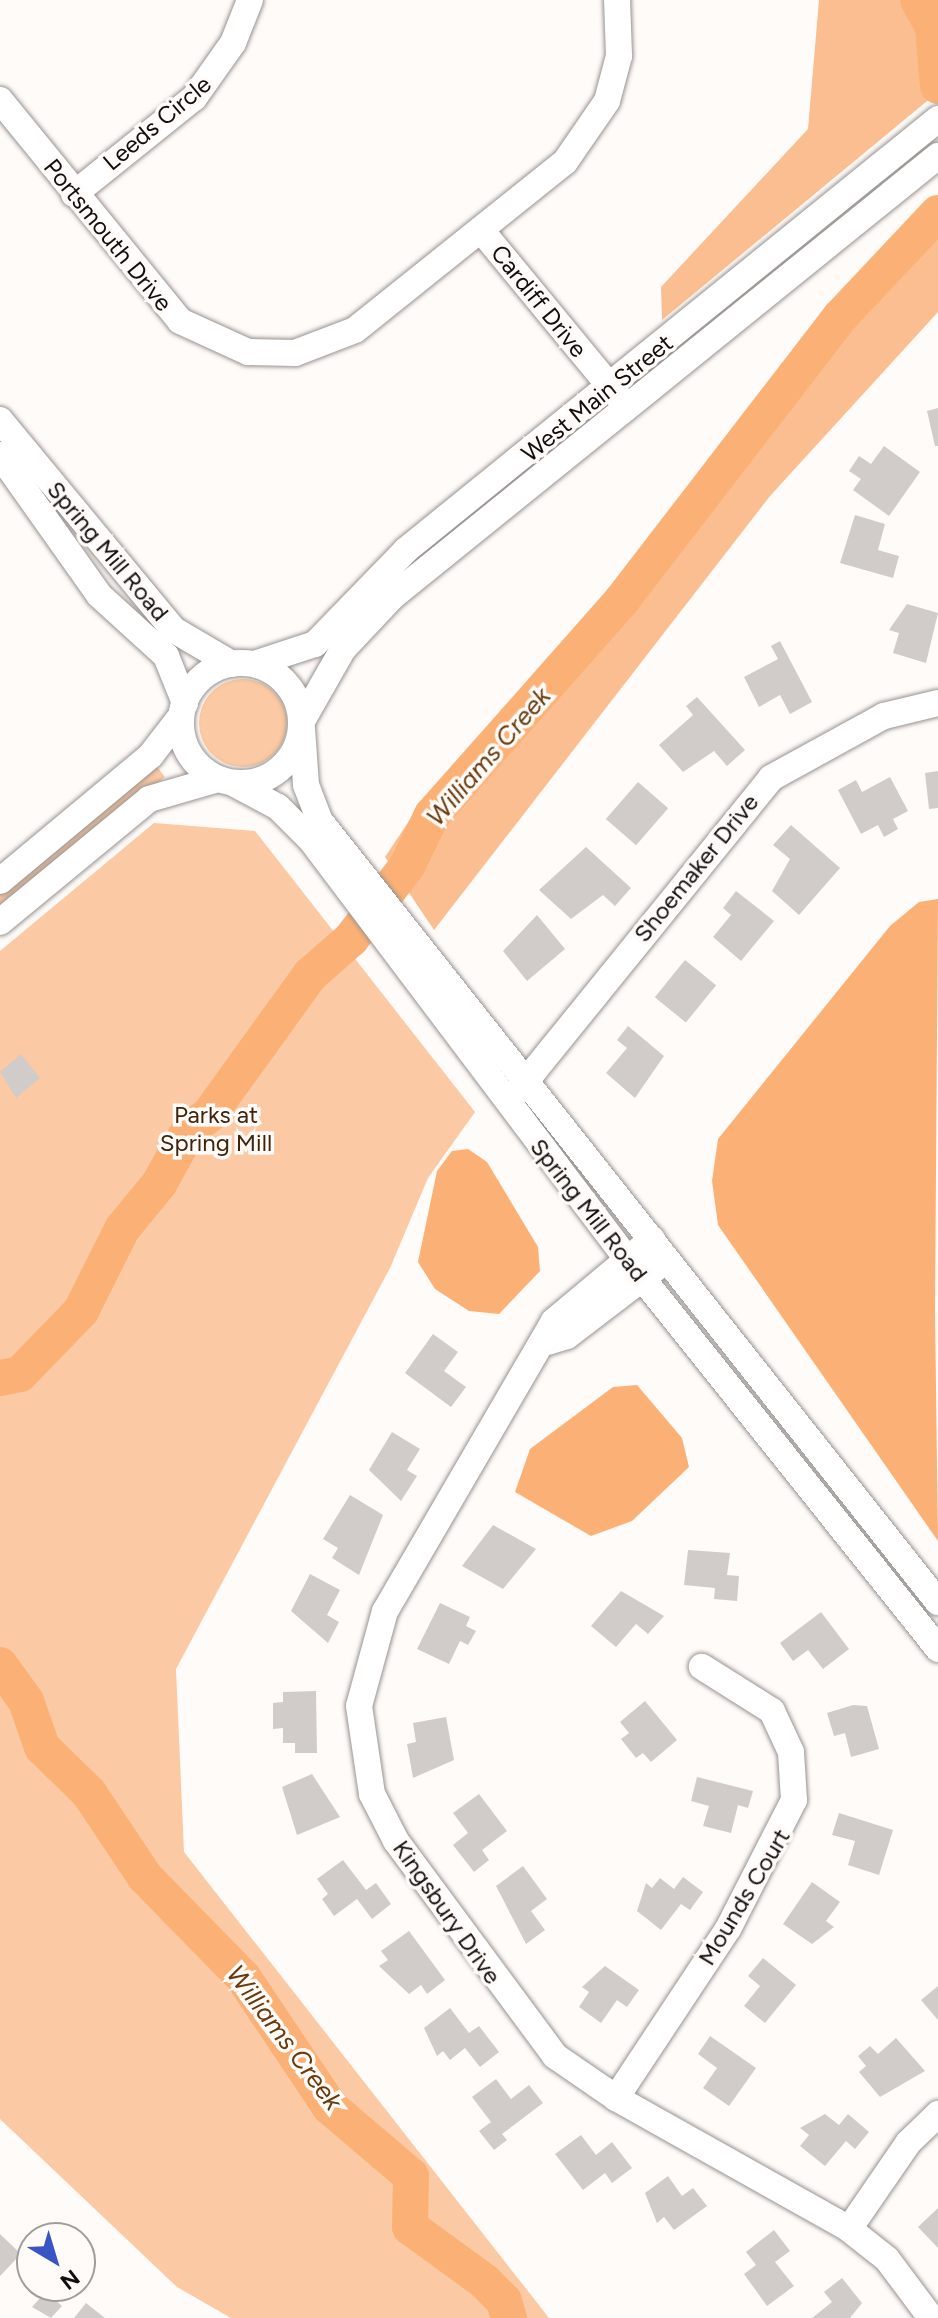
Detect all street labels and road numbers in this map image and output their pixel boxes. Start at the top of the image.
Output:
street label: Leeds Circle [97,69,217,177]
street label: Portsmouth Drive [38,153,178,317]
street label: Cardiff Drive [485,239,593,363]
street label: West Main Street [516,328,678,468]
street label: Spring Mill Road [41,475,175,627]
street label: Shoemaker Drive [628,788,764,948]
street label: Spring Mill Road [524,1133,654,1287]
street label: Mounds Court [692,1824,796,1970]
street label: Kingsbury Drive [387,1835,507,1989]

